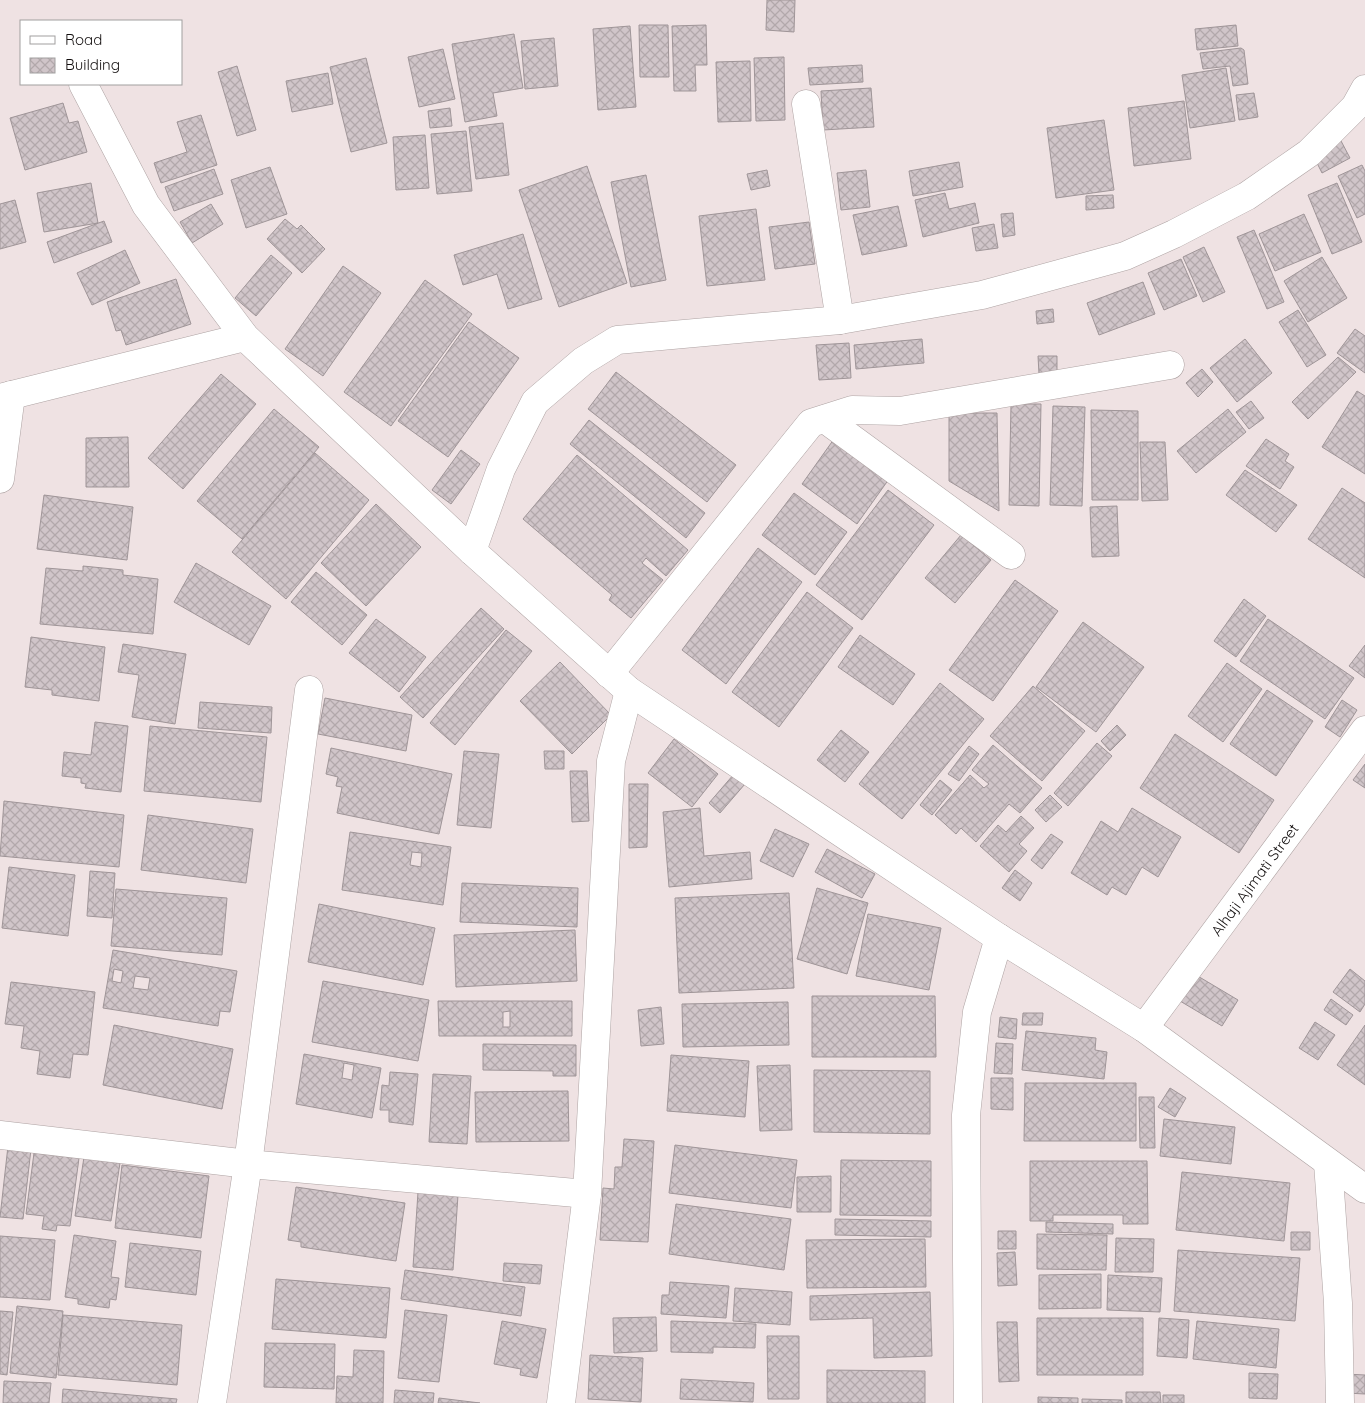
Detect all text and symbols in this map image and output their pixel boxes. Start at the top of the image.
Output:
legend [20,20,182,85]
text: Road [65,30,102,49]
text: Building [65,55,120,74]
street label: Alhaji Ajimati Street [1206,819,1302,939]

